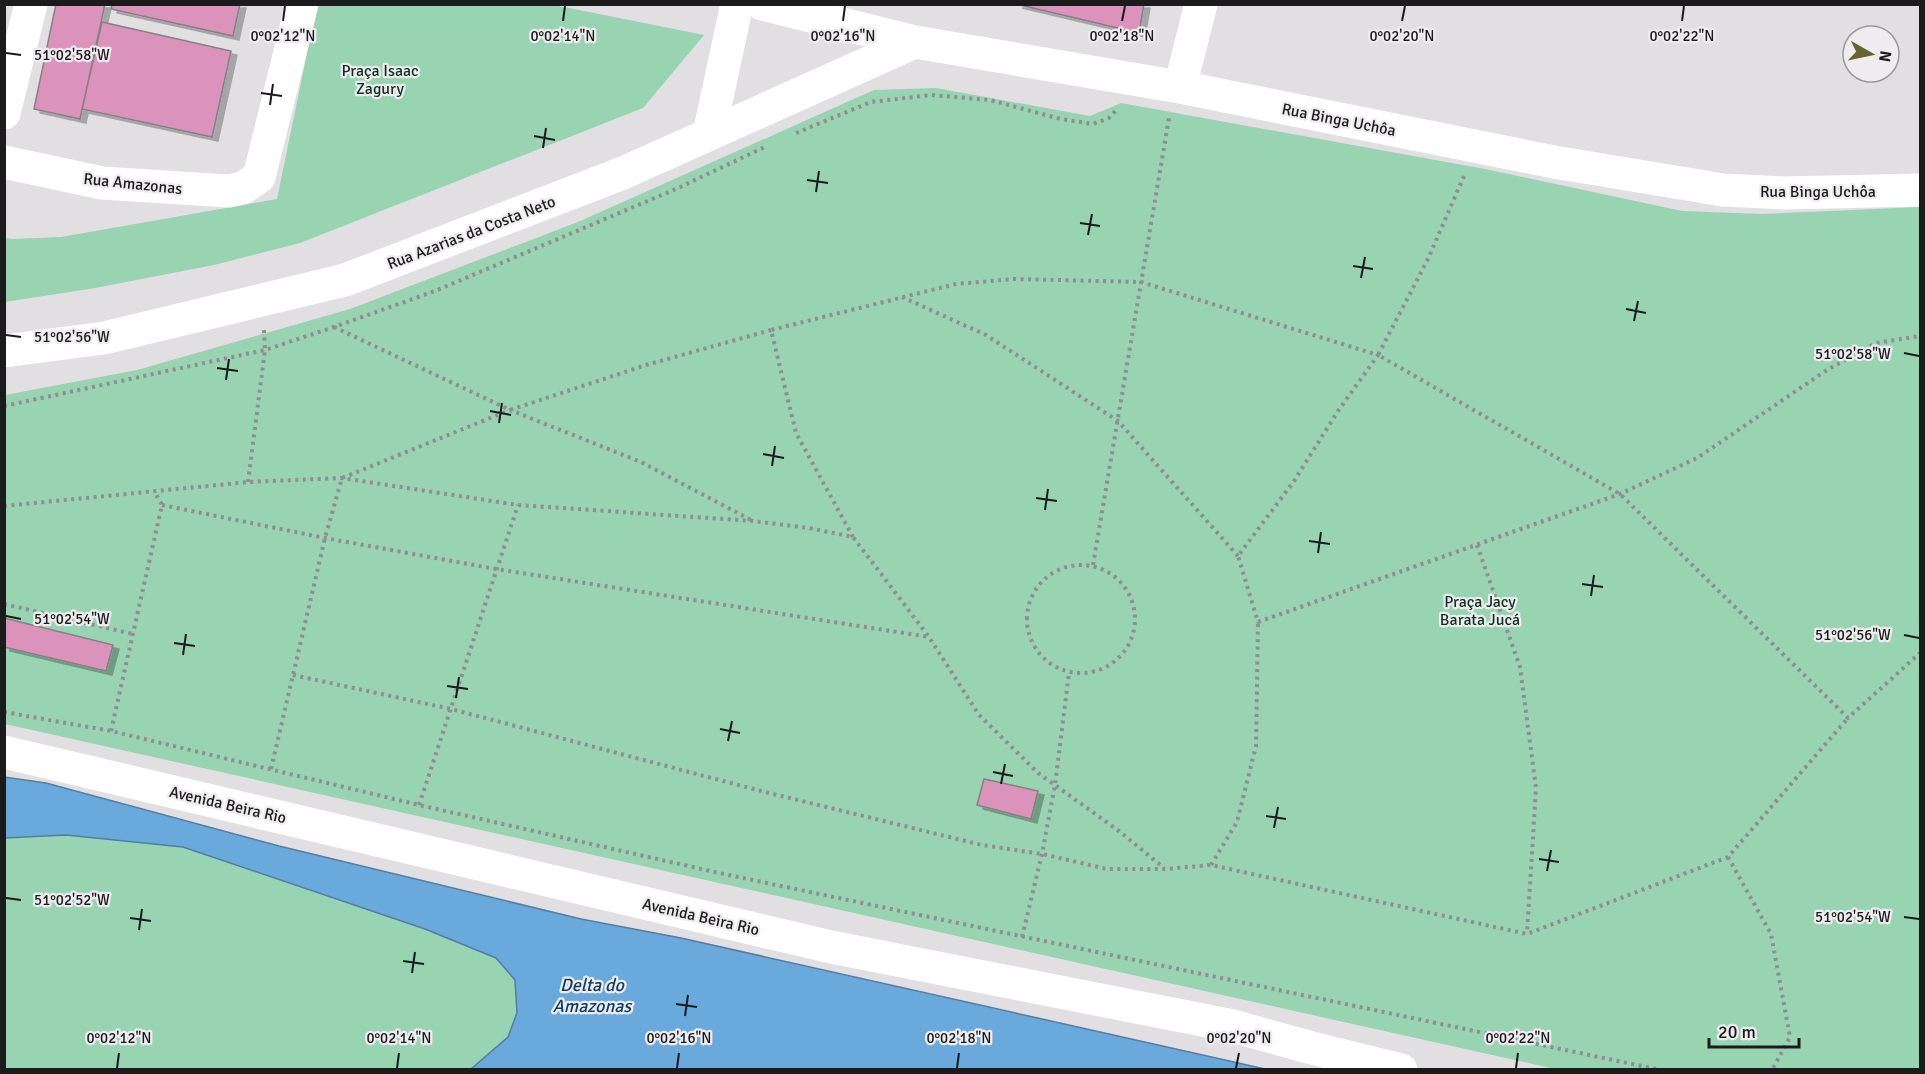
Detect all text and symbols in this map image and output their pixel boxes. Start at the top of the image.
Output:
north arrow [1841,24,1901,84]
text: 0°02'12"N [250,27,316,45]
text: 0°02'14"N [530,27,596,45]
text: 0°02'16"N [810,27,876,45]
text: 0°02'18"N [1089,27,1155,45]
text: 0°02'20"N [1369,27,1435,45]
text: 0°02'22"N [1649,27,1715,45]
text: 51°02'58"W [34,46,110,64]
text: N [1874,49,1896,63]
park label: Praça Isaac Zagury [341,61,419,99]
street label: Rua Binga Uchôa [1280,99,1398,141]
street label: Rua Amazonas [82,169,183,199]
street label: Rua Binga Uchôa [1760,182,1876,202]
street label: Rua Azarias da Costa Neto [384,192,558,274]
text: 51°02'56"W [34,328,110,346]
text: 51°02'58"W [1815,345,1891,363]
park label: Praça Jacy Barata Jucá [1440,592,1520,630]
text: 51°02'54"W [34,610,110,628]
text: 51°02'56"W [1815,626,1891,644]
street label: Avenida Beira Rio [167,782,288,828]
text: 51°02'52"W [34,891,110,909]
street label: Avenida Beira Rio [640,894,761,940]
text: 51°02'54"W [1815,908,1891,926]
water label: Delta do Amazonas [553,974,633,1017]
scale bar [1709,1011,1799,1049]
text: 20 m [1718,1021,1756,1043]
text: 0°02'12"N [86,1029,152,1047]
text: 0°02'14"N [366,1029,432,1047]
text: 0°02'16"N [646,1029,712,1047]
text: 0°02'18"N [926,1029,992,1047]
text: 0°02'20"N [1206,1029,1272,1047]
text: 0°02'22"N [1485,1029,1551,1047]

